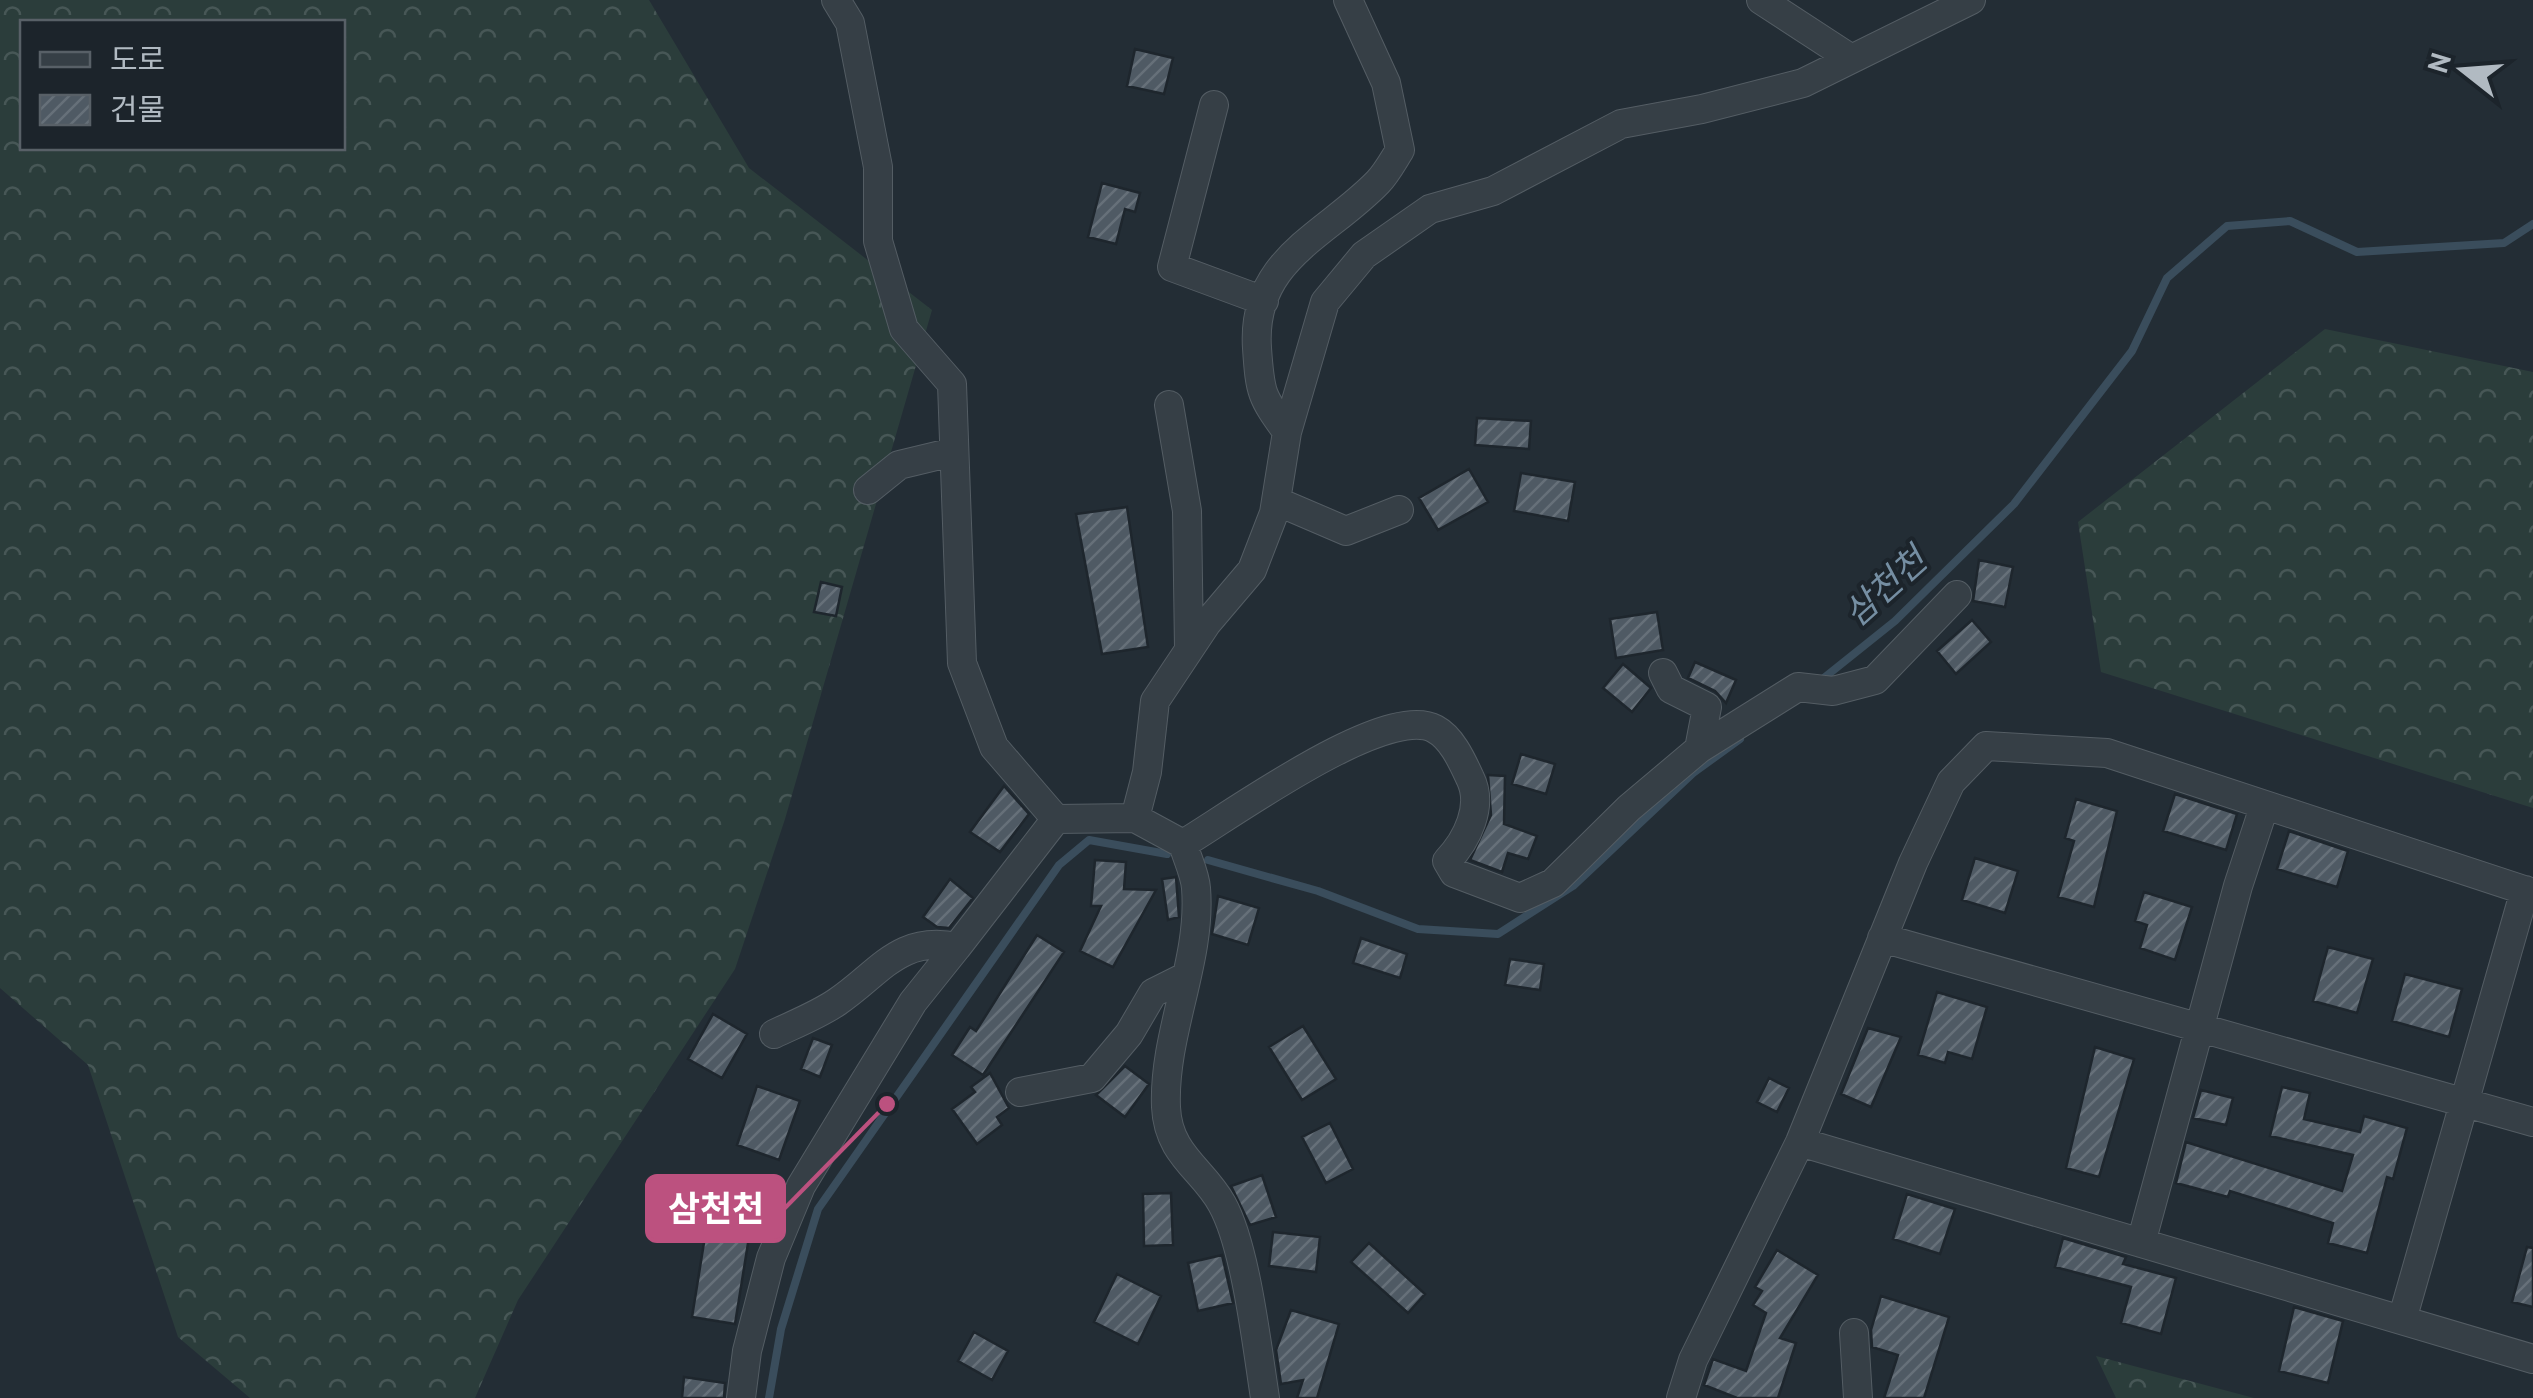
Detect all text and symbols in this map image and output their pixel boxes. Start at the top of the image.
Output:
legend [20,20,345,150]
north arrow [2413,20,2513,120]
text: 도로 [110,39,165,78]
text: N [2418,48,2459,77]
text: 건물 [110,89,165,128]
water label: 삼천천 [1833,534,1938,636]
callout: 삼천천 [647,1176,784,1241]
text: 삼천천 [668,1185,764,1231]

